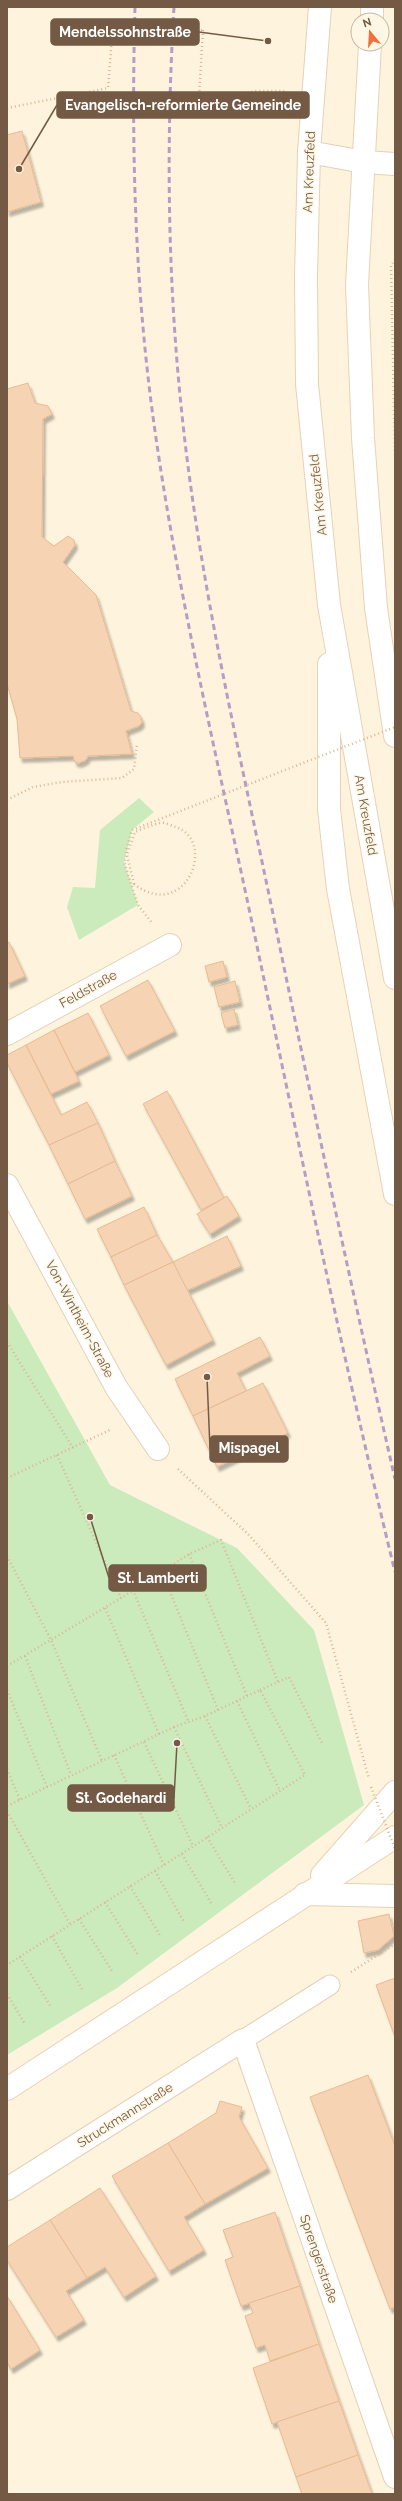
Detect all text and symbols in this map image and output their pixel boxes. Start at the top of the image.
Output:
north arrow [350,12,390,52]
text: N [361,15,373,30]
callout: Mendelssohnstraße [51,19,199,45]
text: Mendelssohnstraße [59,24,191,40]
callout: Evangelisch-reformierte Gemeinde [57,92,309,118]
text: Evangelisch-reformierte Gemeinde [65,97,302,113]
street label: Am Kreuzfeld [300,131,318,213]
street label: Am Kreuzfeld [306,454,330,536]
street label: Am Kreuzfeld [352,773,380,857]
street label: Feldstraße [57,967,120,1011]
street label: Von-Wintheim-Straße [43,1258,117,1381]
callout: Mispagel [210,1436,288,1462]
text: Mispagel [218,1440,280,1456]
callout: St. Lamberti [109,1565,206,1591]
text: St. Lamberti [117,1570,199,1586]
callout: St. Godehardi [68,1785,174,1811]
text: St. Godehardi [76,1790,166,1806]
street label: Struckmannstraße [75,2079,176,2150]
street label: Sprengerstraße [297,2213,341,2306]

